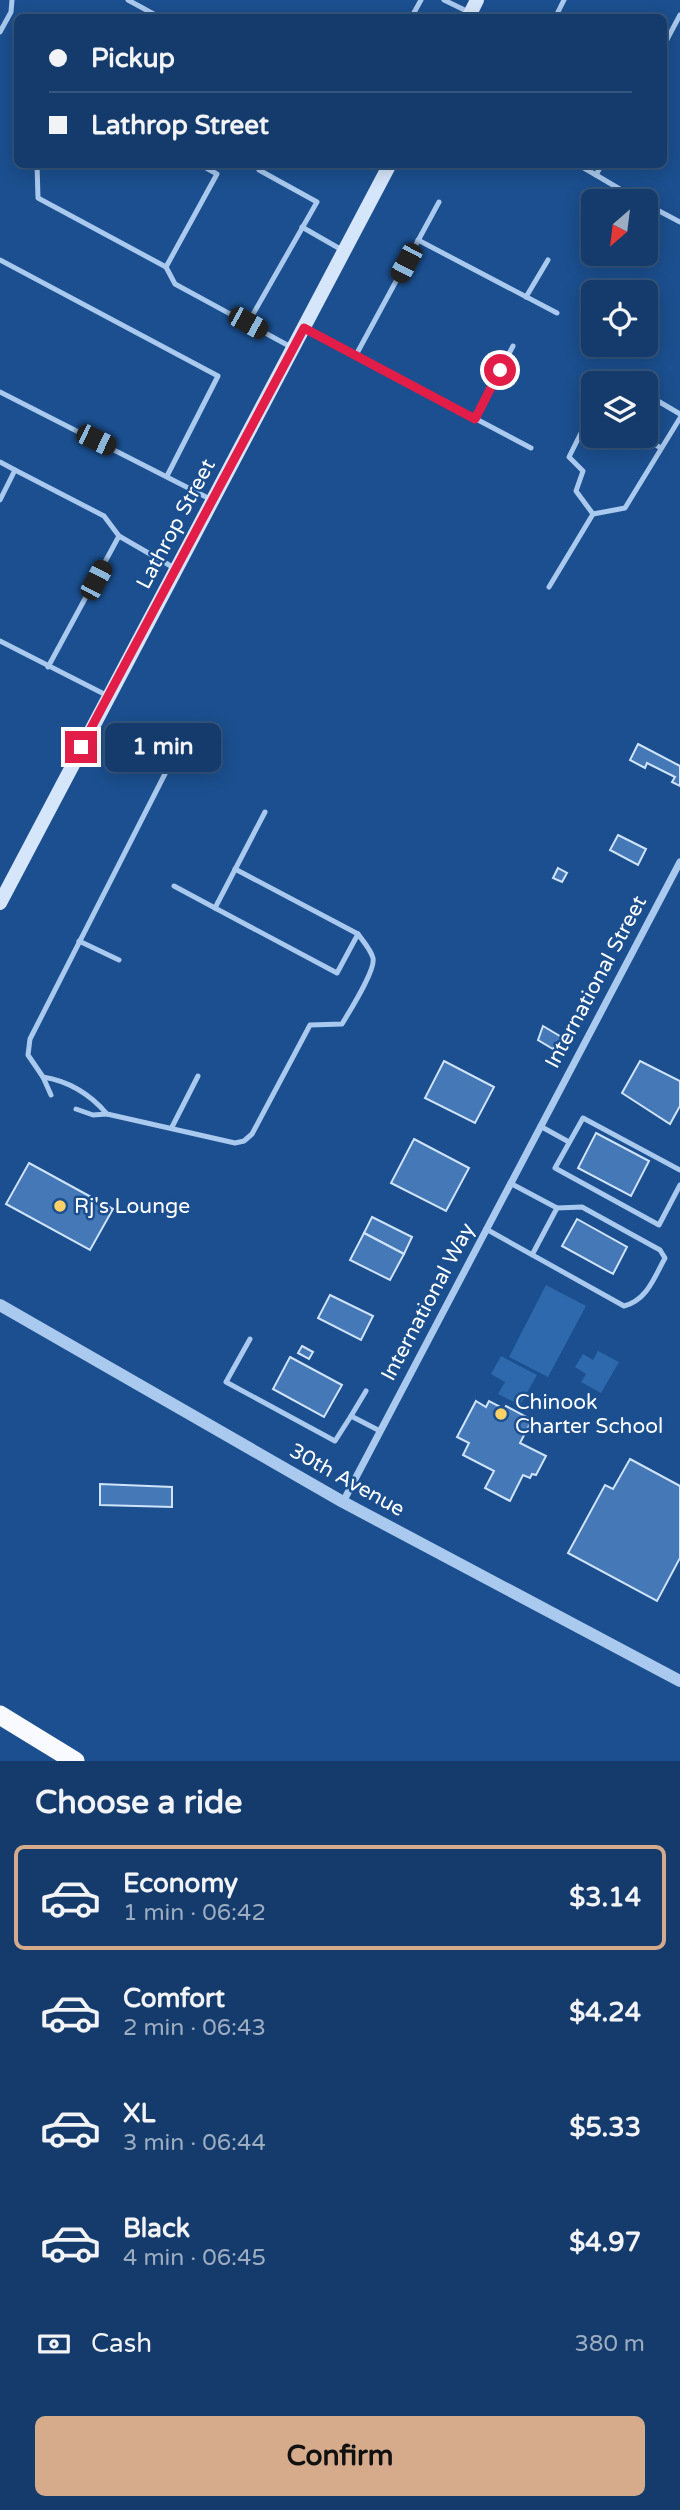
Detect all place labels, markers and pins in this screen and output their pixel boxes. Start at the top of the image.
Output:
place label: Rj's Lounge [74,1194,190,1219]
marker: Rj's Lounge [52,1198,68,1214]
place label: Chinook Charter School [515,1390,663,1439]
marker: Chinook Charter School [493,1406,509,1422]

